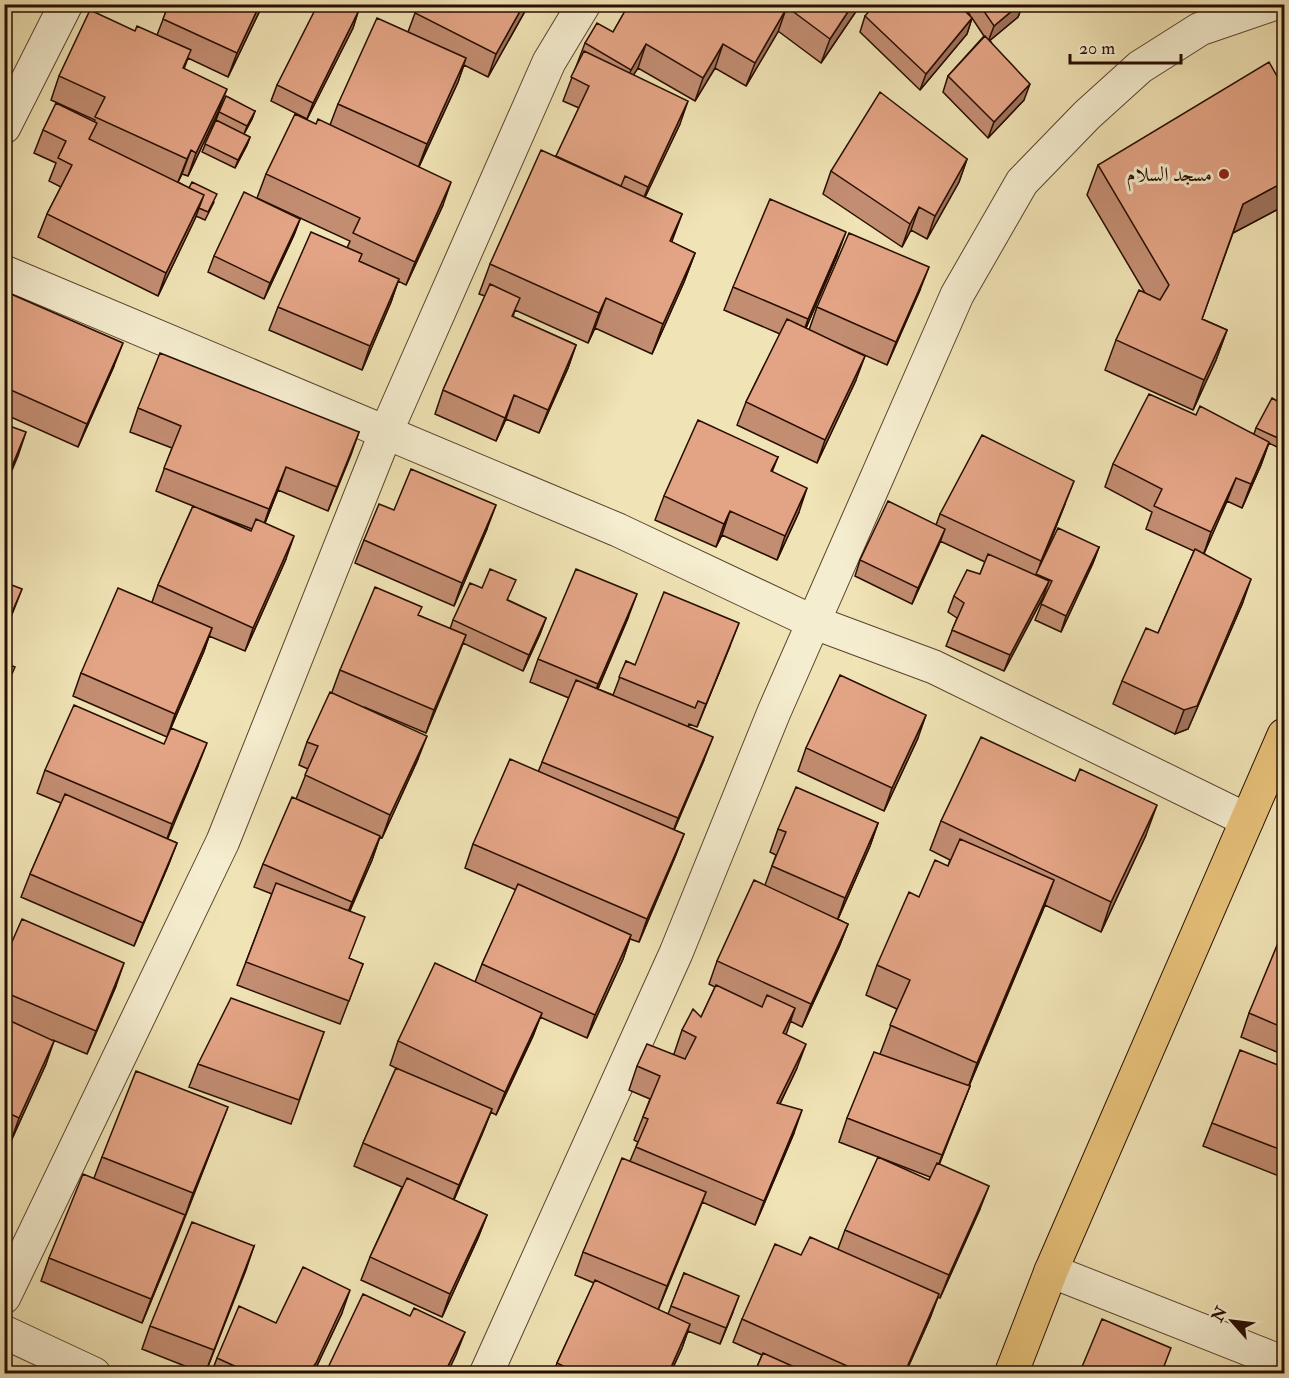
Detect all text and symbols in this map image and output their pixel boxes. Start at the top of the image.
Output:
scale bar [1070,27,1181,65]
text: 20 m [1079,37,1115,60]
place label: مسجد السلام [1126,162,1212,192]
marker: مسجد السلام [1217,167,1231,181]
north arrow [1202,1291,1262,1351]
text: N [1207,1303,1232,1326]

